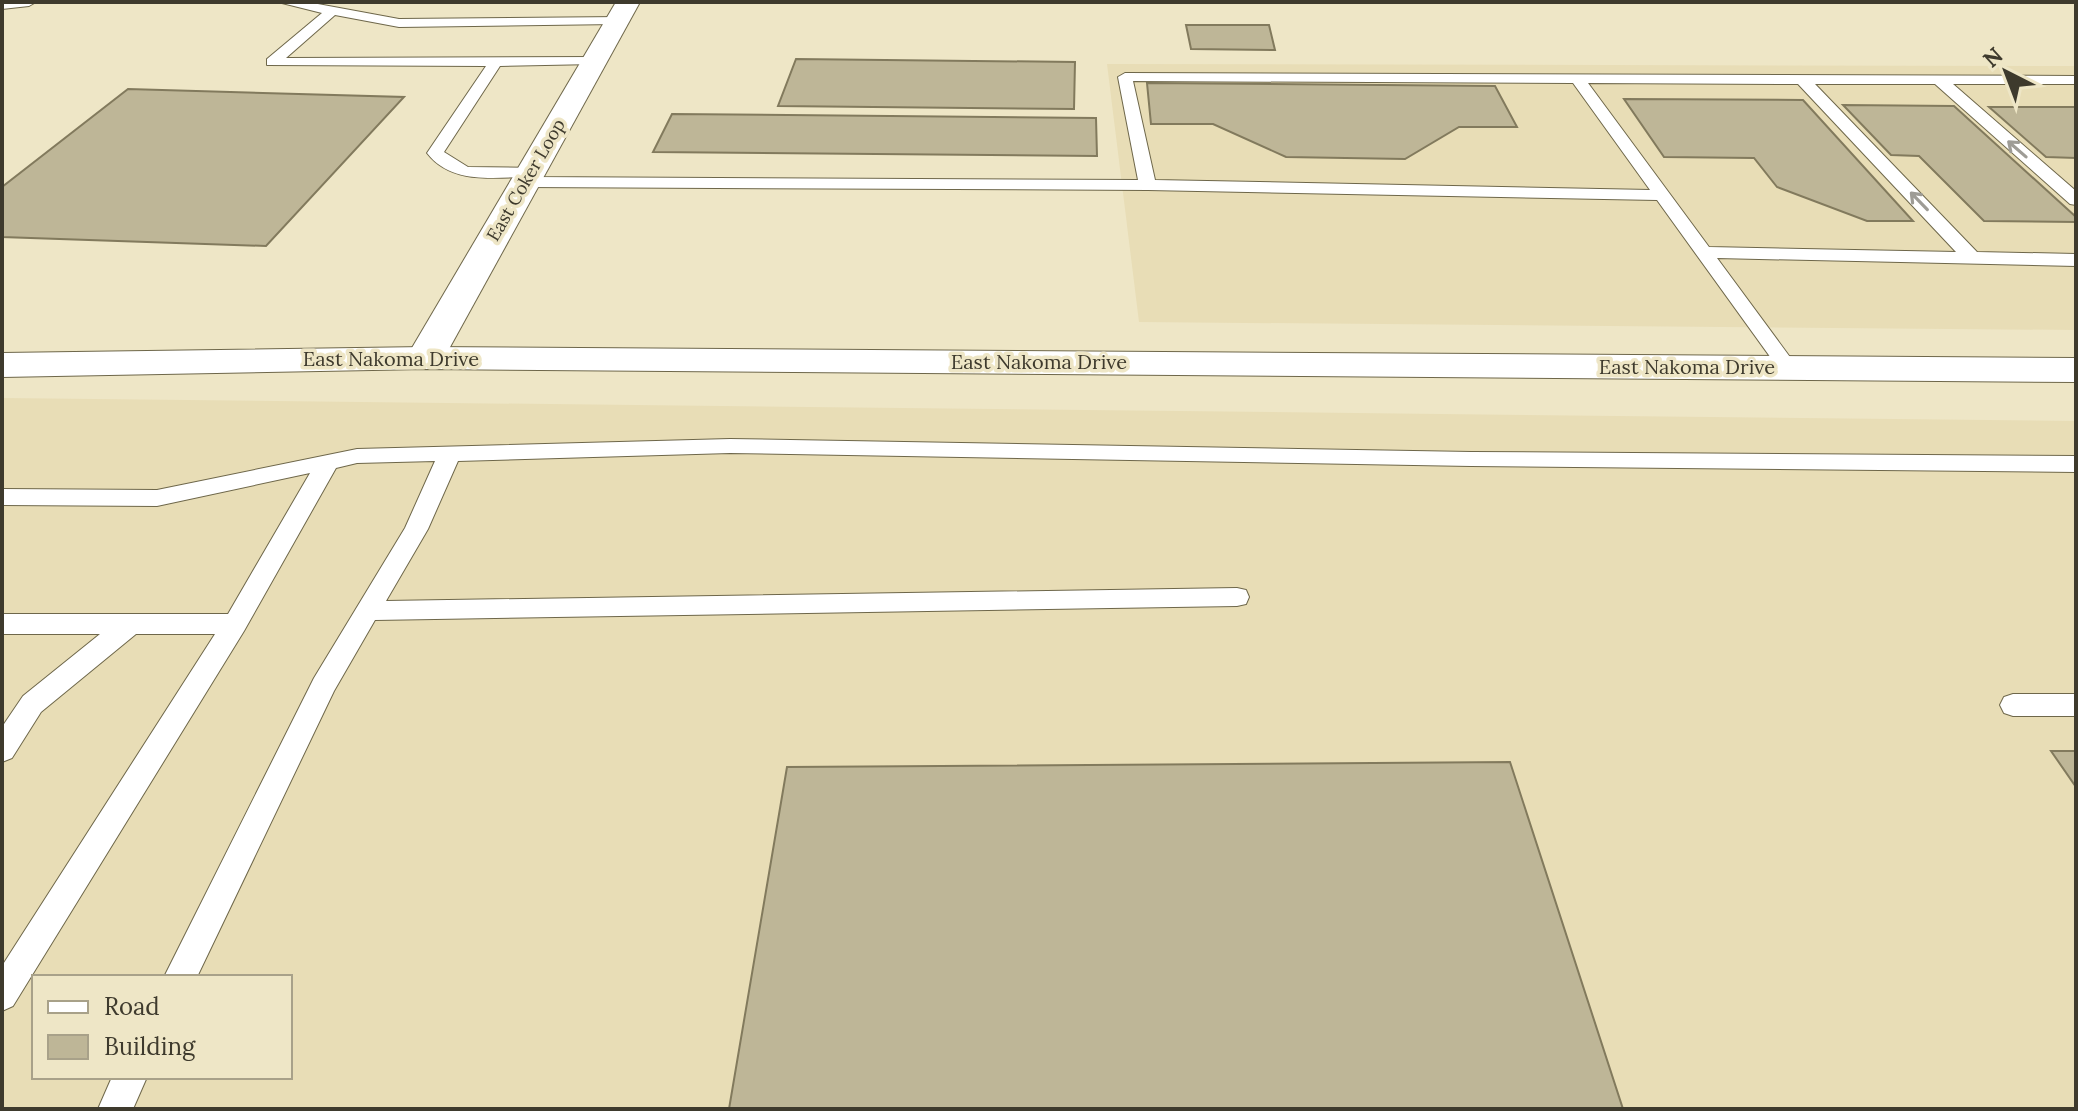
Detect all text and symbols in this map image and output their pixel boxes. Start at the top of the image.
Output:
north arrow [1966,32,2046,112]
text: N [1977,41,2008,73]
street label: East Coker Loop [481,114,570,245]
one-way arrow [2008,140,2028,158]
one-way arrow [1909,191,1928,211]
street label: East Nakoma Drive [303,346,479,371]
street label: East Nakoma Drive [951,349,1127,374]
street label: East Nakoma Drive [1599,354,1775,379]
legend [32,975,292,1079]
text: Road [104,991,160,1022]
text: Building [104,1031,196,1062]

